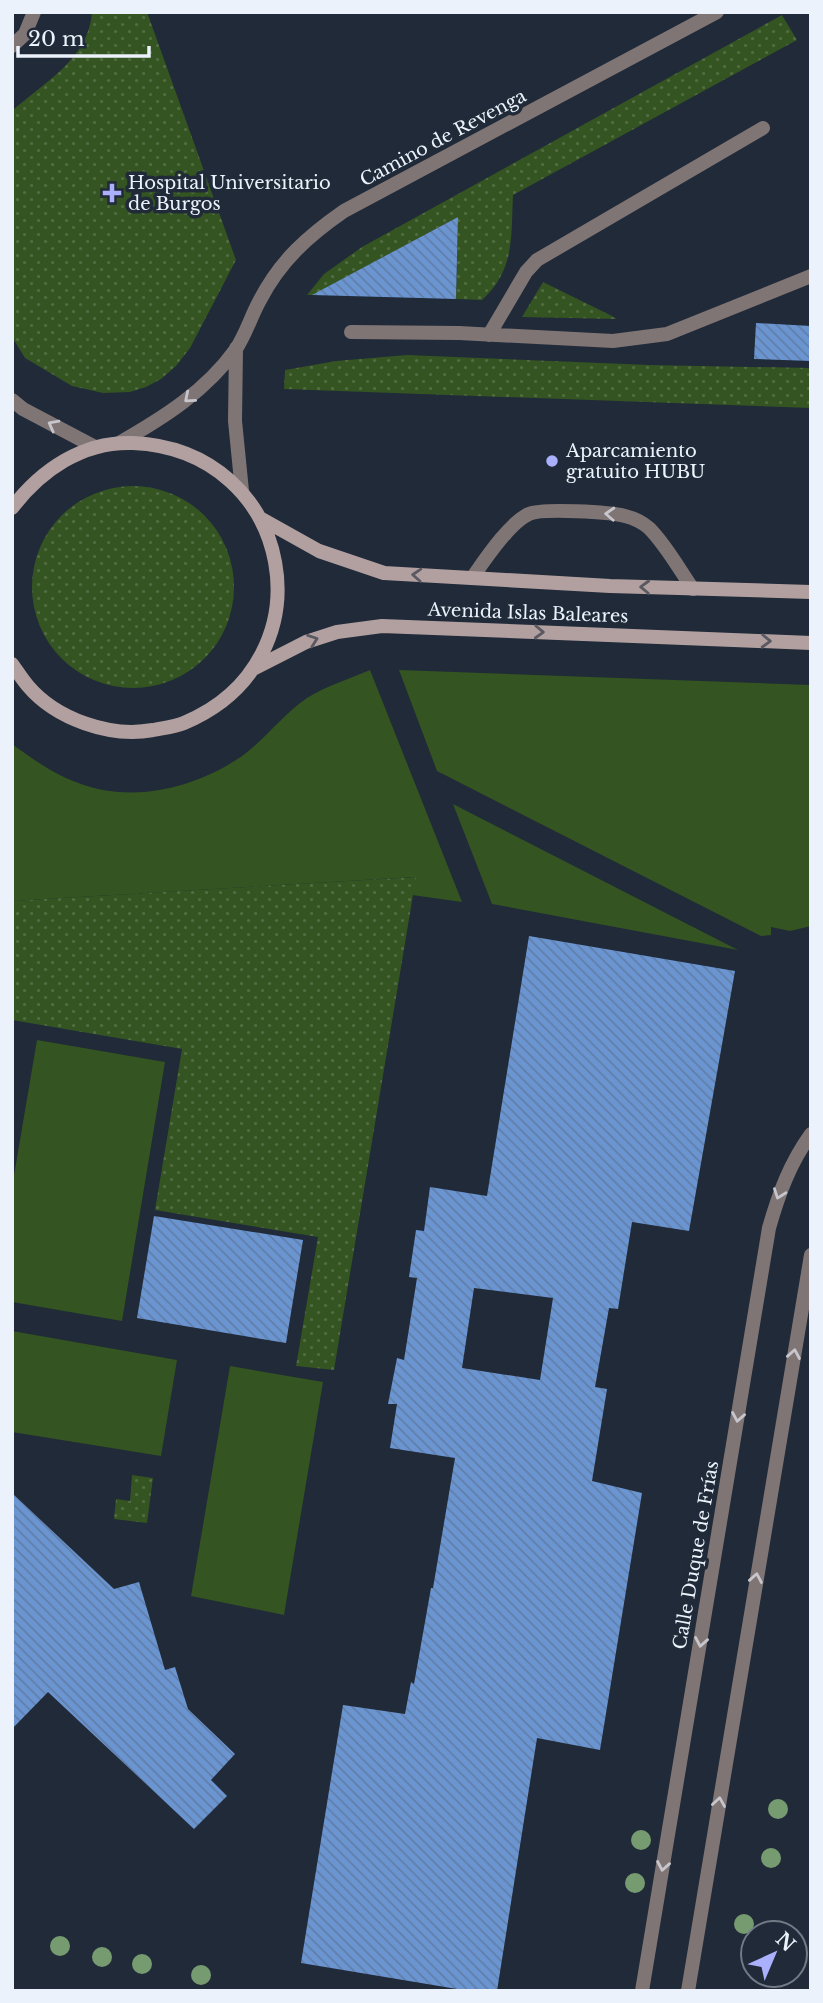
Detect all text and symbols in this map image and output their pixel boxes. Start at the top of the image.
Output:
scale bar [18,14,149,58]
text: 20 m [28,26,85,52]
street label: Camino de Revenga [356,85,530,191]
place label: Hospital Universitario de Burgos [128,172,331,215]
marker: Hospital Universitario de Burgos [102,183,122,203]
one-way arrow [185,390,198,402]
one-way arrow [48,420,60,433]
place label: Aparcamiento gratuito HUBU [565,440,705,483]
marker: Aparcamiento gratuito HUBU [544,453,560,469]
one-way arrow [604,507,615,522]
one-way arrow [412,567,423,582]
one-way arrow [639,580,650,595]
street label: Avenida Islas Baleares [426,598,629,627]
one-way arrow [534,625,545,640]
one-way arrow [761,633,772,648]
one-way arrow [307,634,319,648]
one-way arrow [774,1188,788,1200]
one-way arrow [785,1348,800,1360]
one-way arrow [731,1412,746,1423]
street label: Calle Duque de Frías [669,1459,723,1651]
one-way arrow [748,1572,763,1584]
one-way arrow [694,1636,709,1648]
one-way arrow [711,1797,726,1808]
one-way arrow [656,1860,671,1872]
north arrow [739,1919,809,1989]
text: N [771,1928,800,1957]

